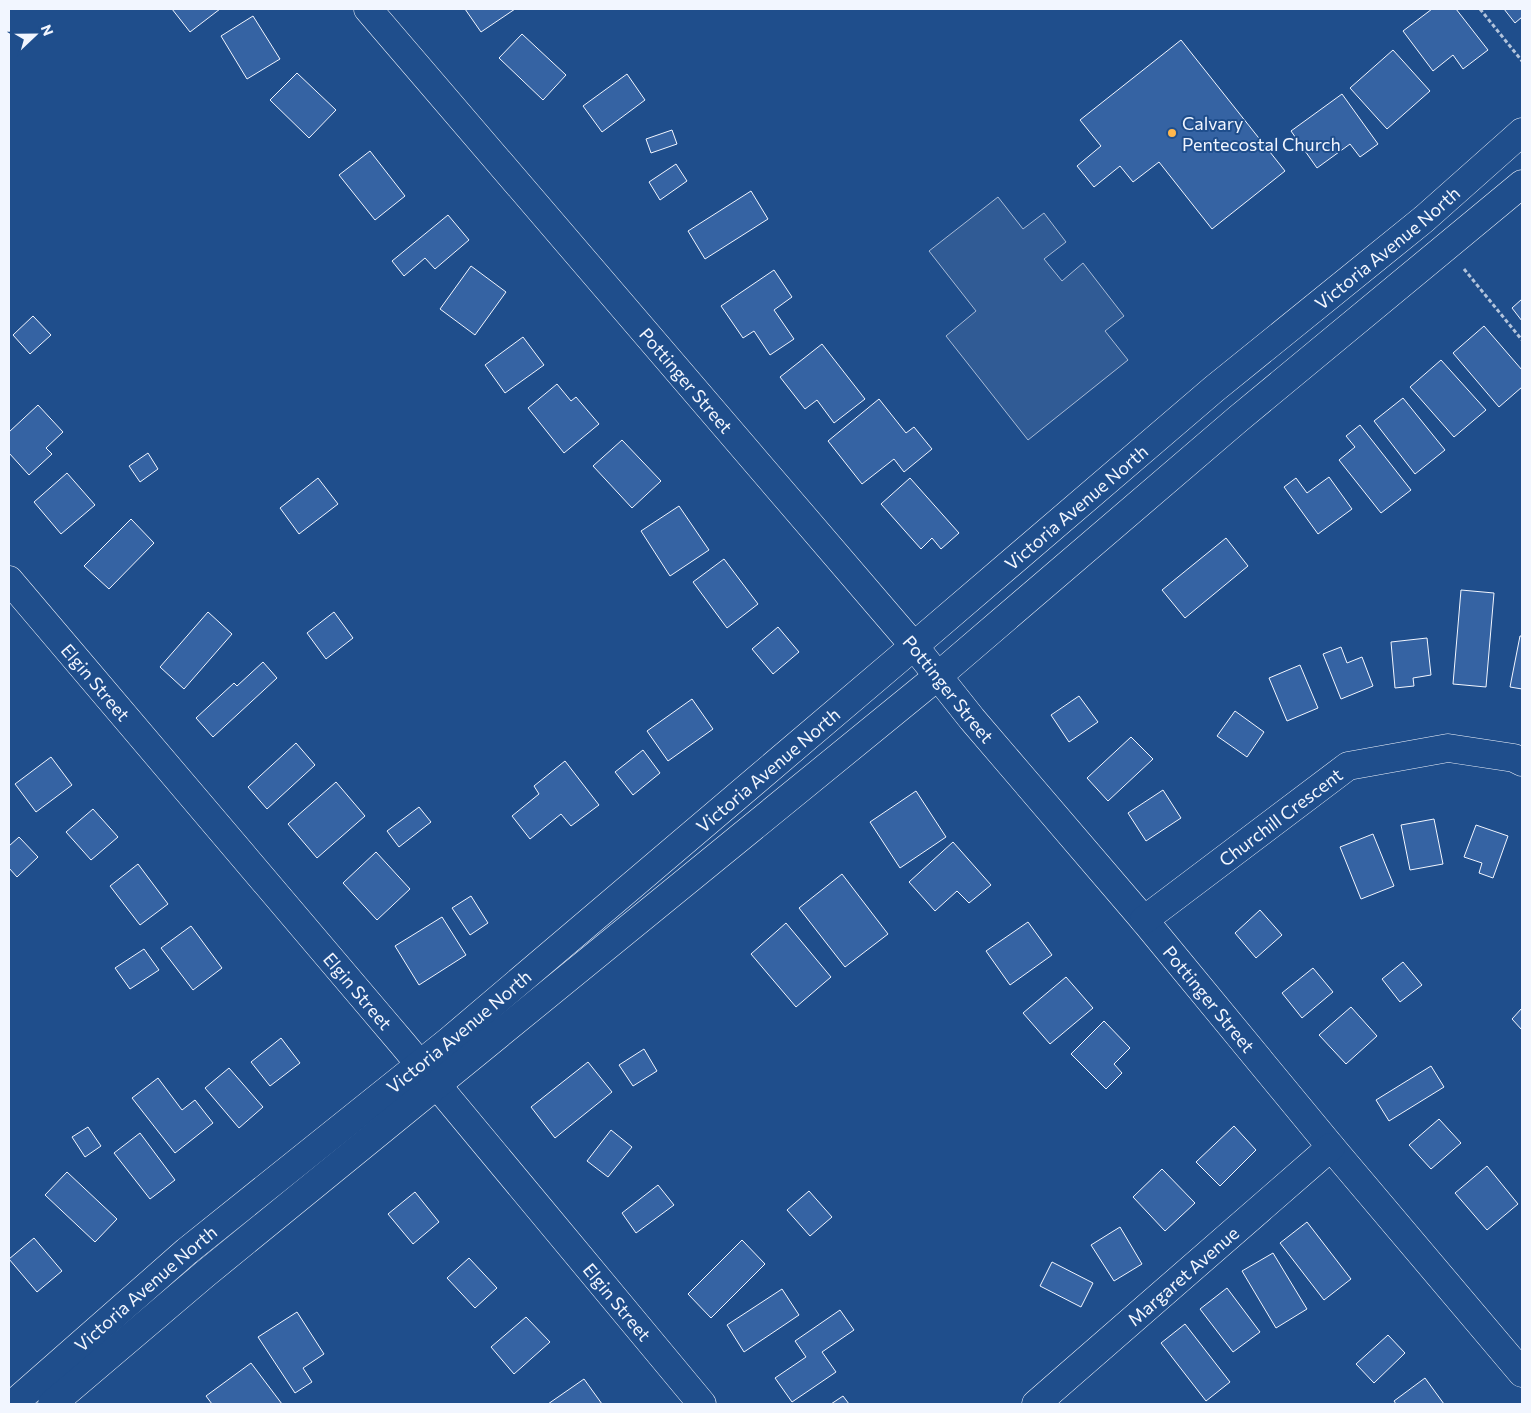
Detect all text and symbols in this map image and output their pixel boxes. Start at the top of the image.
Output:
north arrow [10,10,60,60]
text: N [38,22,57,38]
place label: Calvary Pentecostal Church [1182,112,1341,155]
marker: Calvary Pentecostal Church [1166,127,1178,139]
street label: Victoria Avenue North [1310,182,1464,314]
street label: Pottinger Street [635,323,738,438]
street label: Victoria Avenue North [1000,440,1152,575]
street label: Pottinger Street [898,630,998,747]
street label: Elgin Street [57,639,135,725]
street label: Victoria Avenue North [692,703,844,837]
street label: Churchill Crescent [1214,763,1347,871]
street label: Pottinger Street [1159,941,1259,1057]
street label: Elgin Street [319,948,397,1034]
street label: Victoria Avenue North [382,965,536,1098]
street label: Victoria Avenue North [70,1221,221,1356]
street label: Margaret Avenue [1123,1222,1243,1330]
street label: Elgin Street [579,1259,656,1345]

